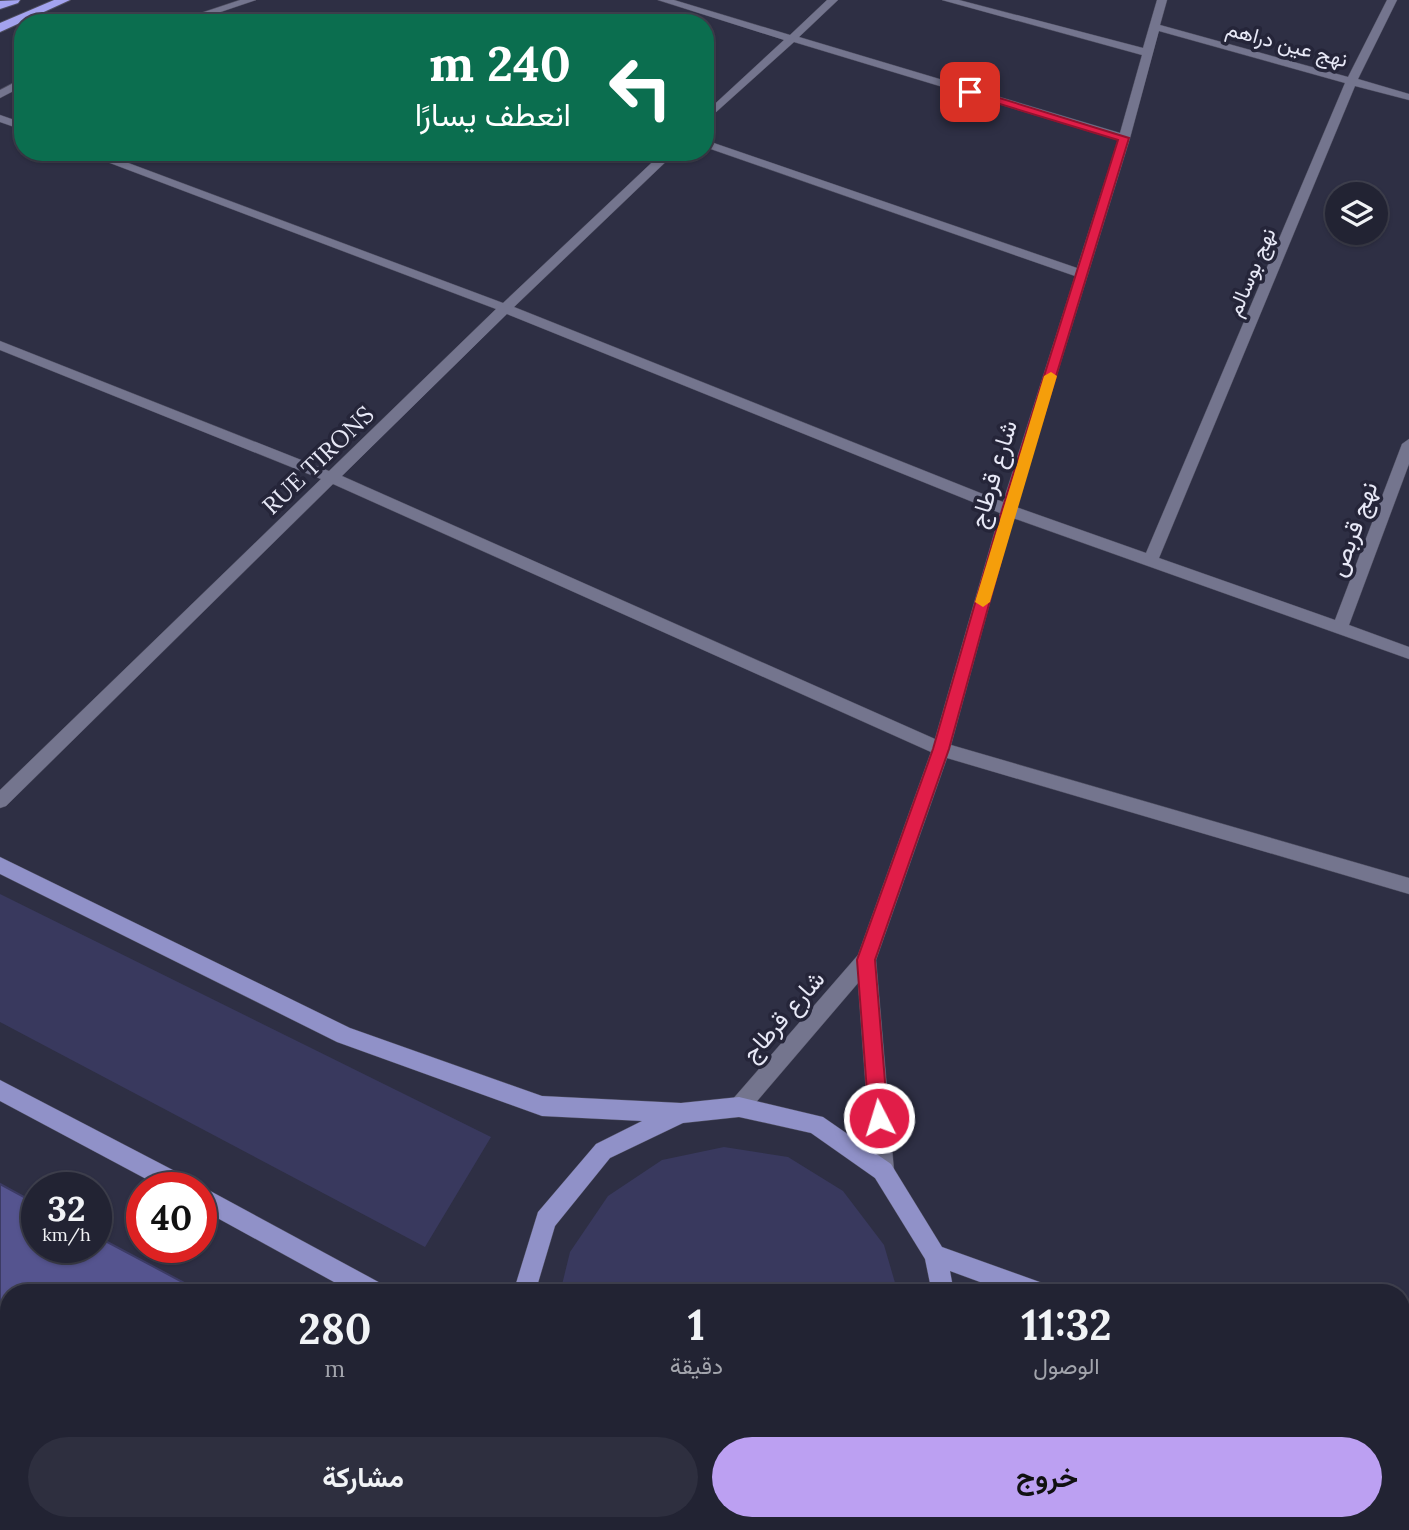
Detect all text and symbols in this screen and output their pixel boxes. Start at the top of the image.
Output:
street label: نهج عين دراهم [1223,15,1351,74]
text: 240 m [429,32,571,94]
icon: left [595,42,686,133]
pin [940,62,1000,122]
icon: arrive [951,73,989,111]
text: انعطف يسارًا [415,94,571,135]
map controls [1325,182,1388,245]
button: layers [1325,182,1388,245]
street label: نهج بوسالم [1220,224,1283,321]
street label: RUE TIRONS [256,399,380,521]
street label: شارع قرطاج [962,416,1025,532]
street label: نهج قربص [1322,477,1386,581]
street label: شارع قرطاج [735,964,832,1069]
position arrow [842,1081,916,1155]
speed limit sign: 40 [126,1172,217,1263]
text: 32 [47,1186,86,1231]
text: km/h [42,1223,91,1246]
text: 1 [688,1298,705,1352]
text: 11:32 [1021,1298,1112,1352]
text: 280 [298,1302,371,1356]
text: دقيقة [670,1351,723,1380]
text: الوصول [1033,1351,1100,1380]
text: m [325,1354,345,1383]
button: مشاركة [28,1437,698,1517]
button: خروج [712,1437,1382,1517]

